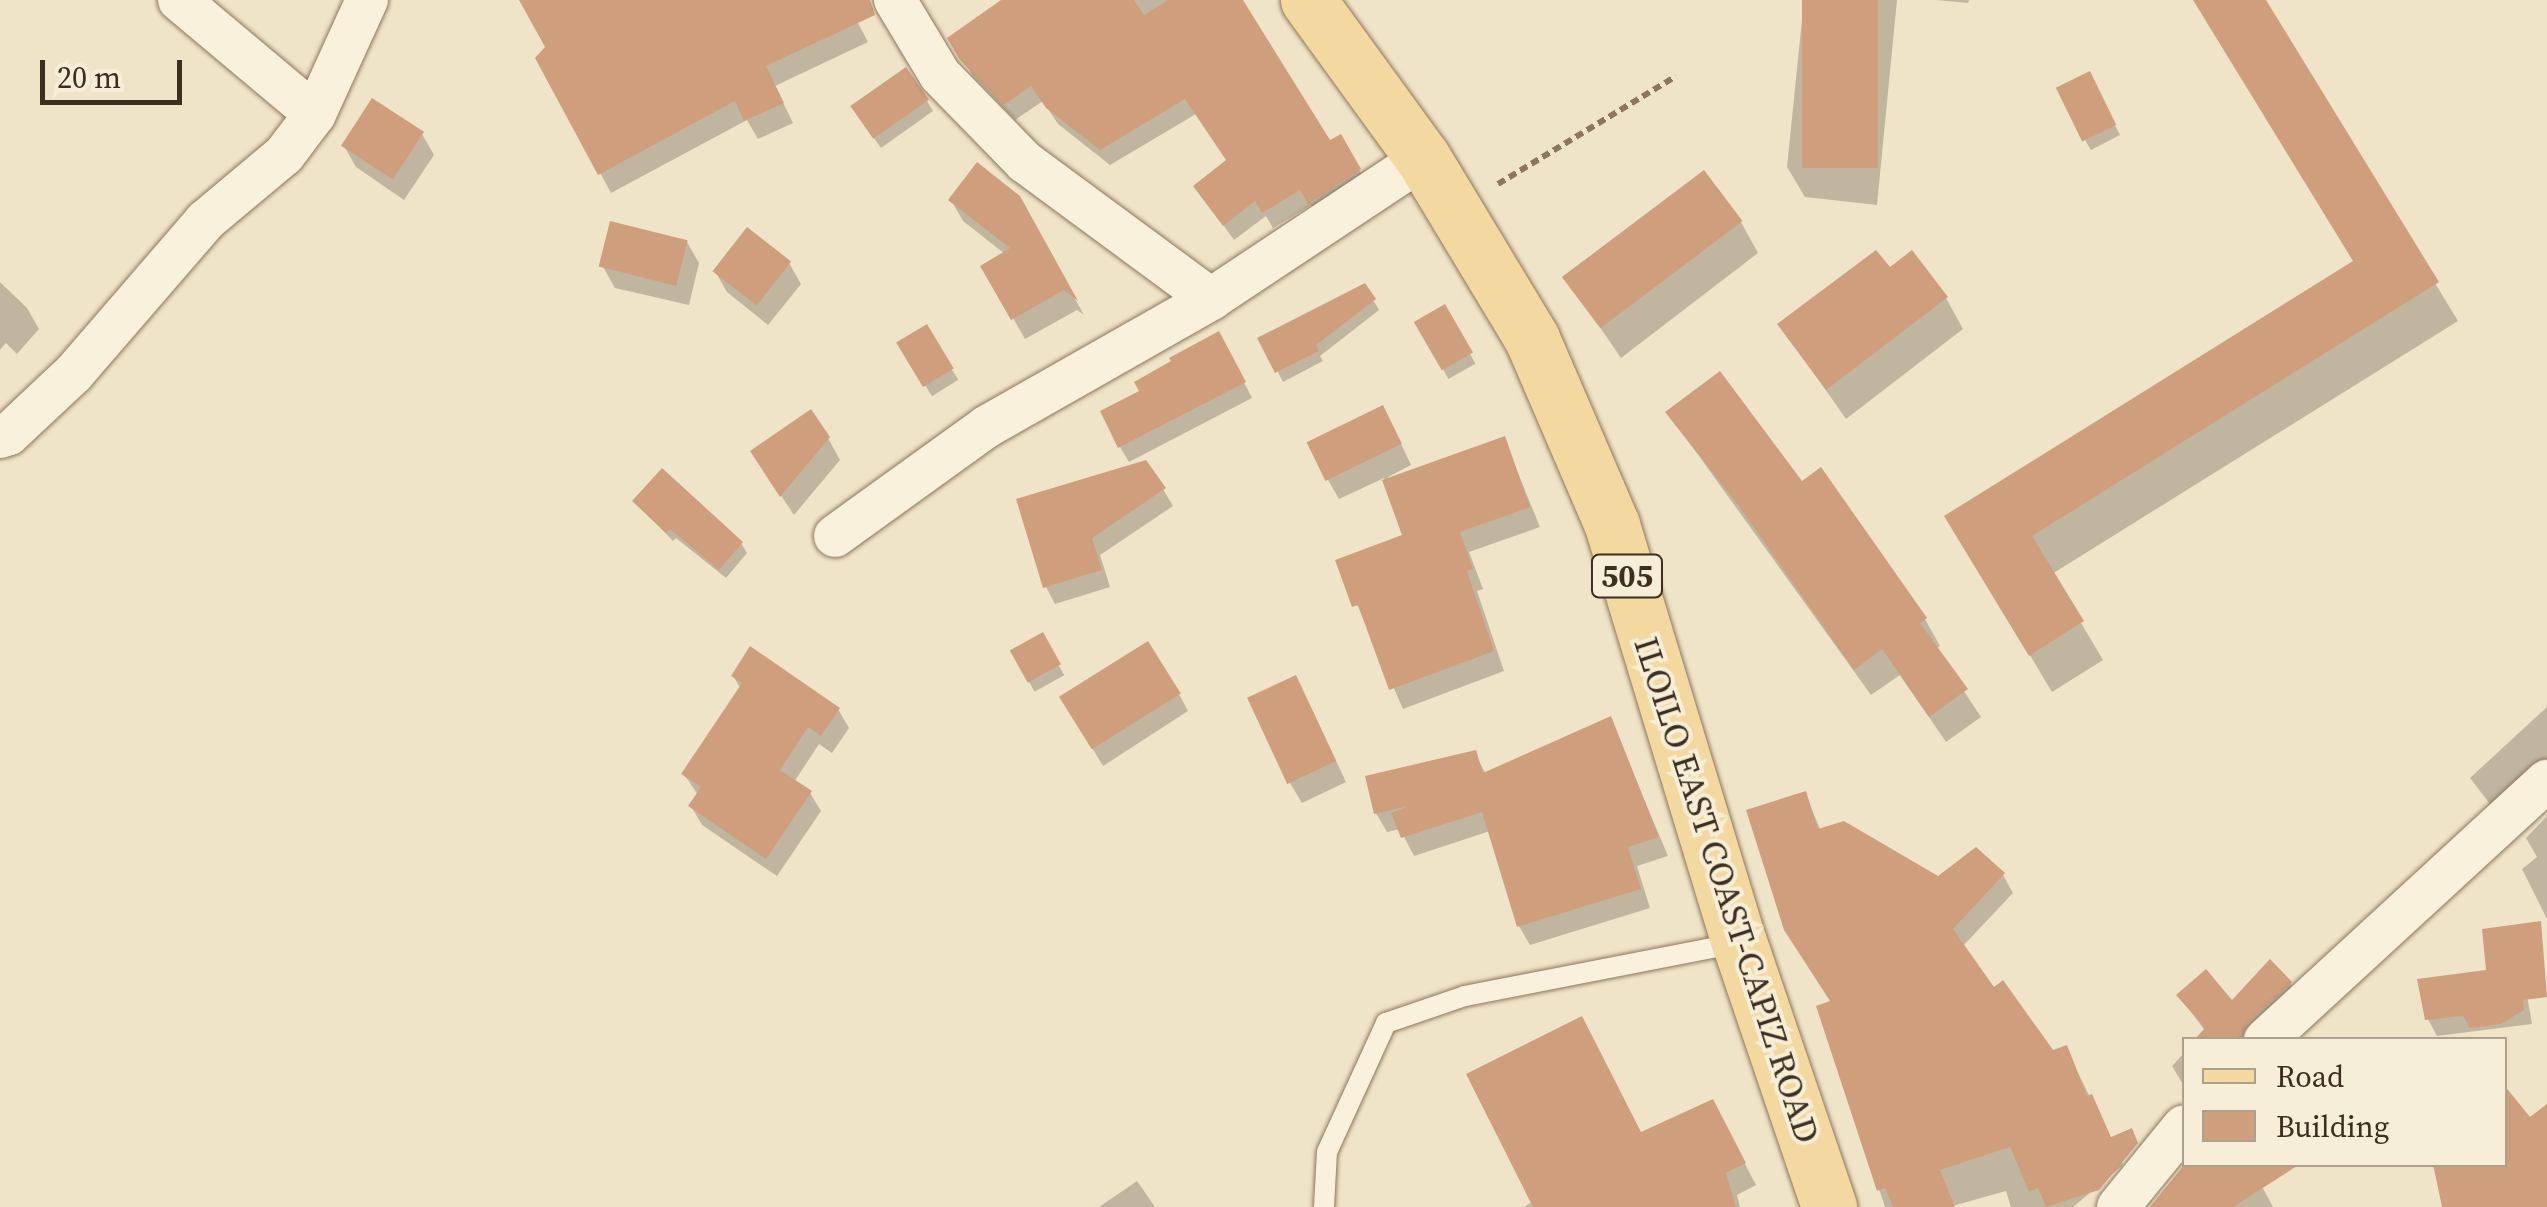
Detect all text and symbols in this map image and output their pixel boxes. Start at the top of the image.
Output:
scale bar [45,40,188,102]
text: 20 m [57,57,121,98]
road number: 505 [1590,549,1664,603]
street label: ILOILO EAST COAST-CAPIZ ROAD [1625,631,1829,1149]
legend [2182,1037,2507,1167]
text: Road [2276,1056,2344,1097]
text: Building [2276,1106,2389,1147]

